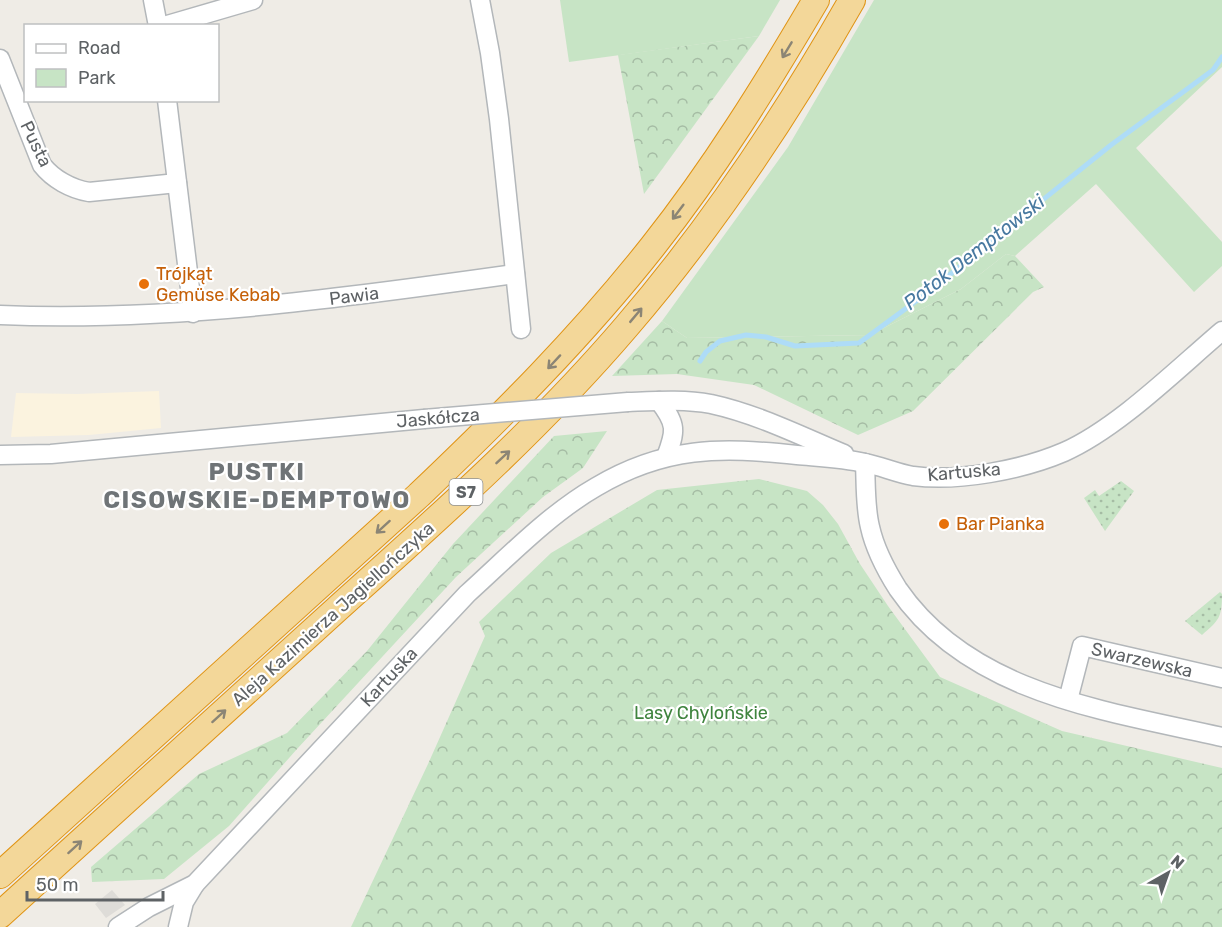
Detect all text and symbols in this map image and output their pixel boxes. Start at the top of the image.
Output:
legend [24,24,219,102]
text: Road [78,37,121,59]
one-way arrow [780,41,792,58]
text: Park [78,67,116,89]
street label: Pusta [15,117,57,171]
water label: Potok Demptowski [898,189,1050,315]
one-way arrow [672,204,685,220]
place label: Trójkąt Gemüse Kebab [156,263,281,306]
marker: Trójkąt Gemüse Kebab [137,277,151,291]
street label: Pawia [328,282,380,310]
one-way arrow [629,308,643,323]
one-way arrow [546,355,561,370]
street label: Jaskółcza [395,403,481,433]
one-way arrow [495,450,510,465]
district label: PUSTKI CISOWSKIE-DEMPTOWO [103,458,411,514]
street label: Kartuska [926,458,1002,486]
road number: S7 [450,479,482,505]
place label: Bar Pianka [956,513,1045,535]
street label: Aleja Kazimierza Jagiellończyka [227,517,439,711]
marker: Bar Pianka [937,517,951,531]
one-way arrow [376,520,391,534]
street label: Swarzewska [1089,638,1195,682]
street label: Kartuska [356,643,422,711]
park label: Lasy Chylońskie [634,702,768,724]
one-way arrow [211,709,226,723]
one-way arrow [67,840,82,854]
north arrow [1138,843,1198,903]
text: N [1167,851,1188,873]
scale bar [27,864,164,902]
text: 50 m [36,874,79,896]

